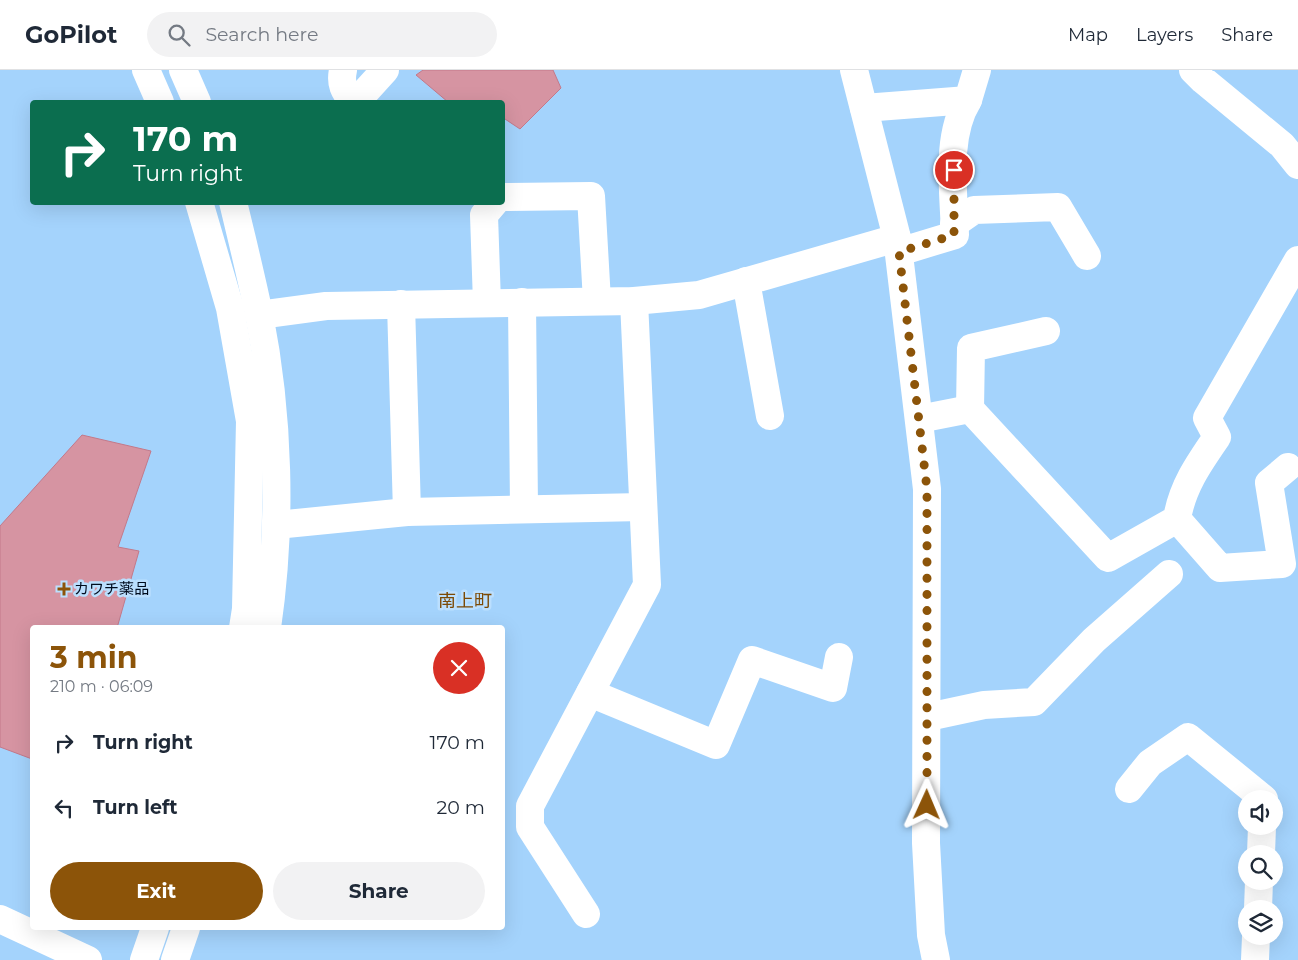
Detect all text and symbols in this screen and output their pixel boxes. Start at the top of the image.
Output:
search box [147,12,497,57]
text: GoPilot [25,20,117,49]
icon: search [165,21,193,49]
text: Search here [205,23,318,46]
text: Map [1068,24,1108,46]
text: Layers [1136,24,1193,46]
text: Share [1221,24,1273,46]
text: 170 m [133,117,238,160]
icon: right [50,120,115,185]
pin [933,149,975,191]
icon: arrive [940,156,968,184]
text: Turn right [133,160,243,187]
place label: カワチ薬品 [74,579,149,598]
marker: カワチ薬品 [58,583,70,595]
district label: 南上町 [438,590,492,612]
text: 3 min [50,639,137,676]
button: close [433,642,485,694]
text: 210 m · 06:09 [50,677,153,696]
icon: right [50,729,78,757]
text: Turn right [93,731,193,754]
text: 170 m [430,731,485,754]
position arrow [900,778,952,830]
map controls [1238,790,1283,945]
button: sound [1238,790,1283,835]
icon: left [50,794,78,822]
text: Turn left [93,796,178,819]
text: 20 m [437,796,485,819]
button: search [1238,845,1283,890]
button: Exit [50,862,263,920]
button: Share [273,862,485,920]
button: layers [1238,900,1283,945]

